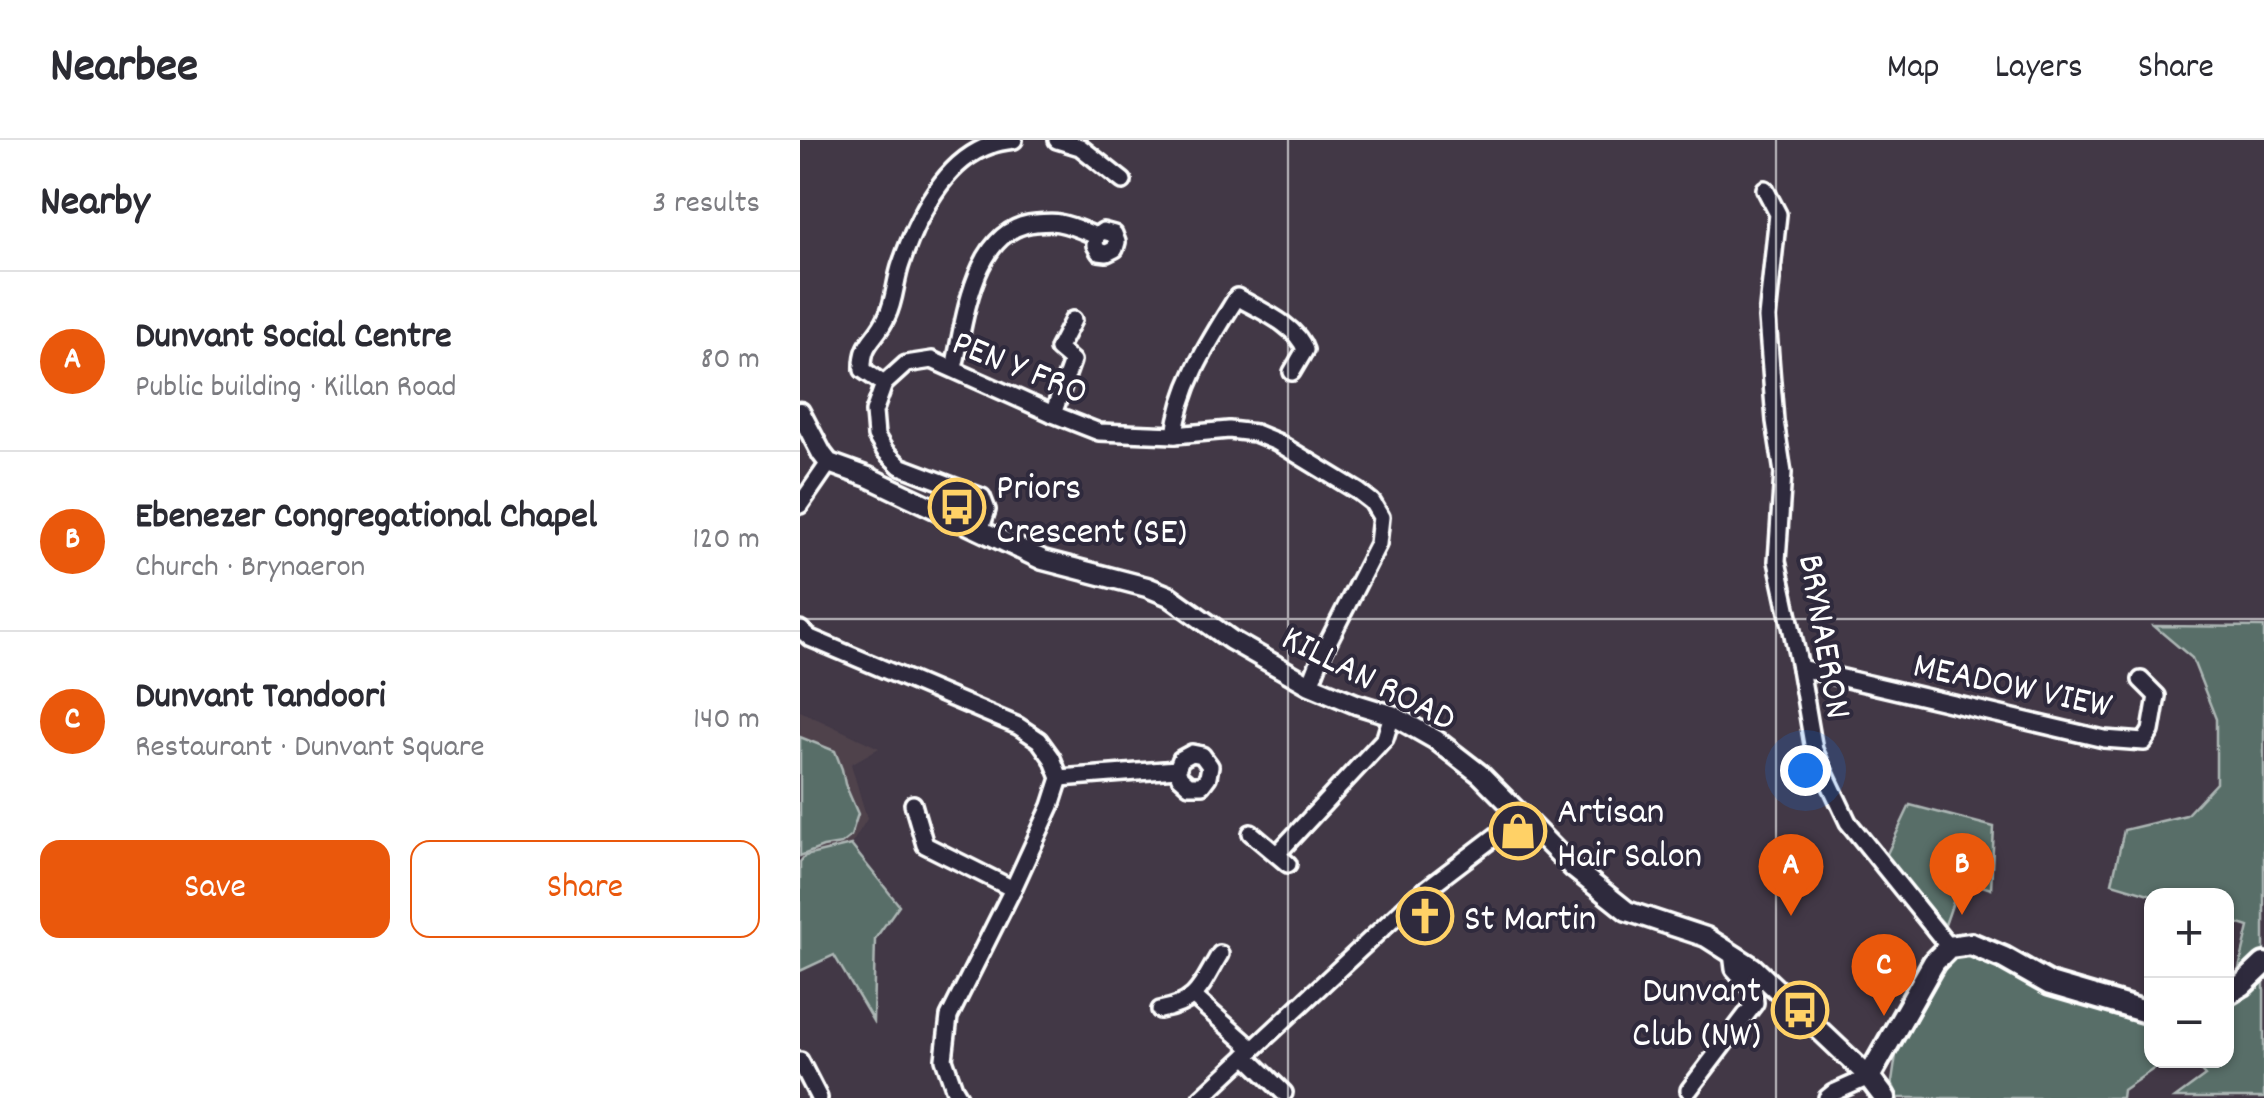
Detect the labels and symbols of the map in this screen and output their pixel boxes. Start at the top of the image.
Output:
street label: PEN Y FRO [943,318,1095,422]
place label: Priors Crescent (SE) [996,463,1187,562]
bus stop icon: Priors Crescent (SE) [927,477,987,537]
street label: BRYNAERON [1780,550,1863,724]
street label: KILLAN ROAD [1271,613,1464,748]
street label: MEADOW VIEW [1908,641,2116,736]
your location [1780,745,1831,796]
place label: Artisan Hair Salon [1557,787,1702,886]
shop icon: Artisan Hair Salon [1488,801,1548,861]
pin: B [1930,832,1994,915]
pin: A [1758,834,1824,916]
church icon: St Martin [1395,886,1455,946]
place label: St Martin [1464,894,1596,949]
pin: C [1852,934,1916,1016]
place label: Dunvant Club (NW) [1632,966,1761,1065]
bus stop icon: Dunvant Club (NW) [1770,980,1830,1040]

